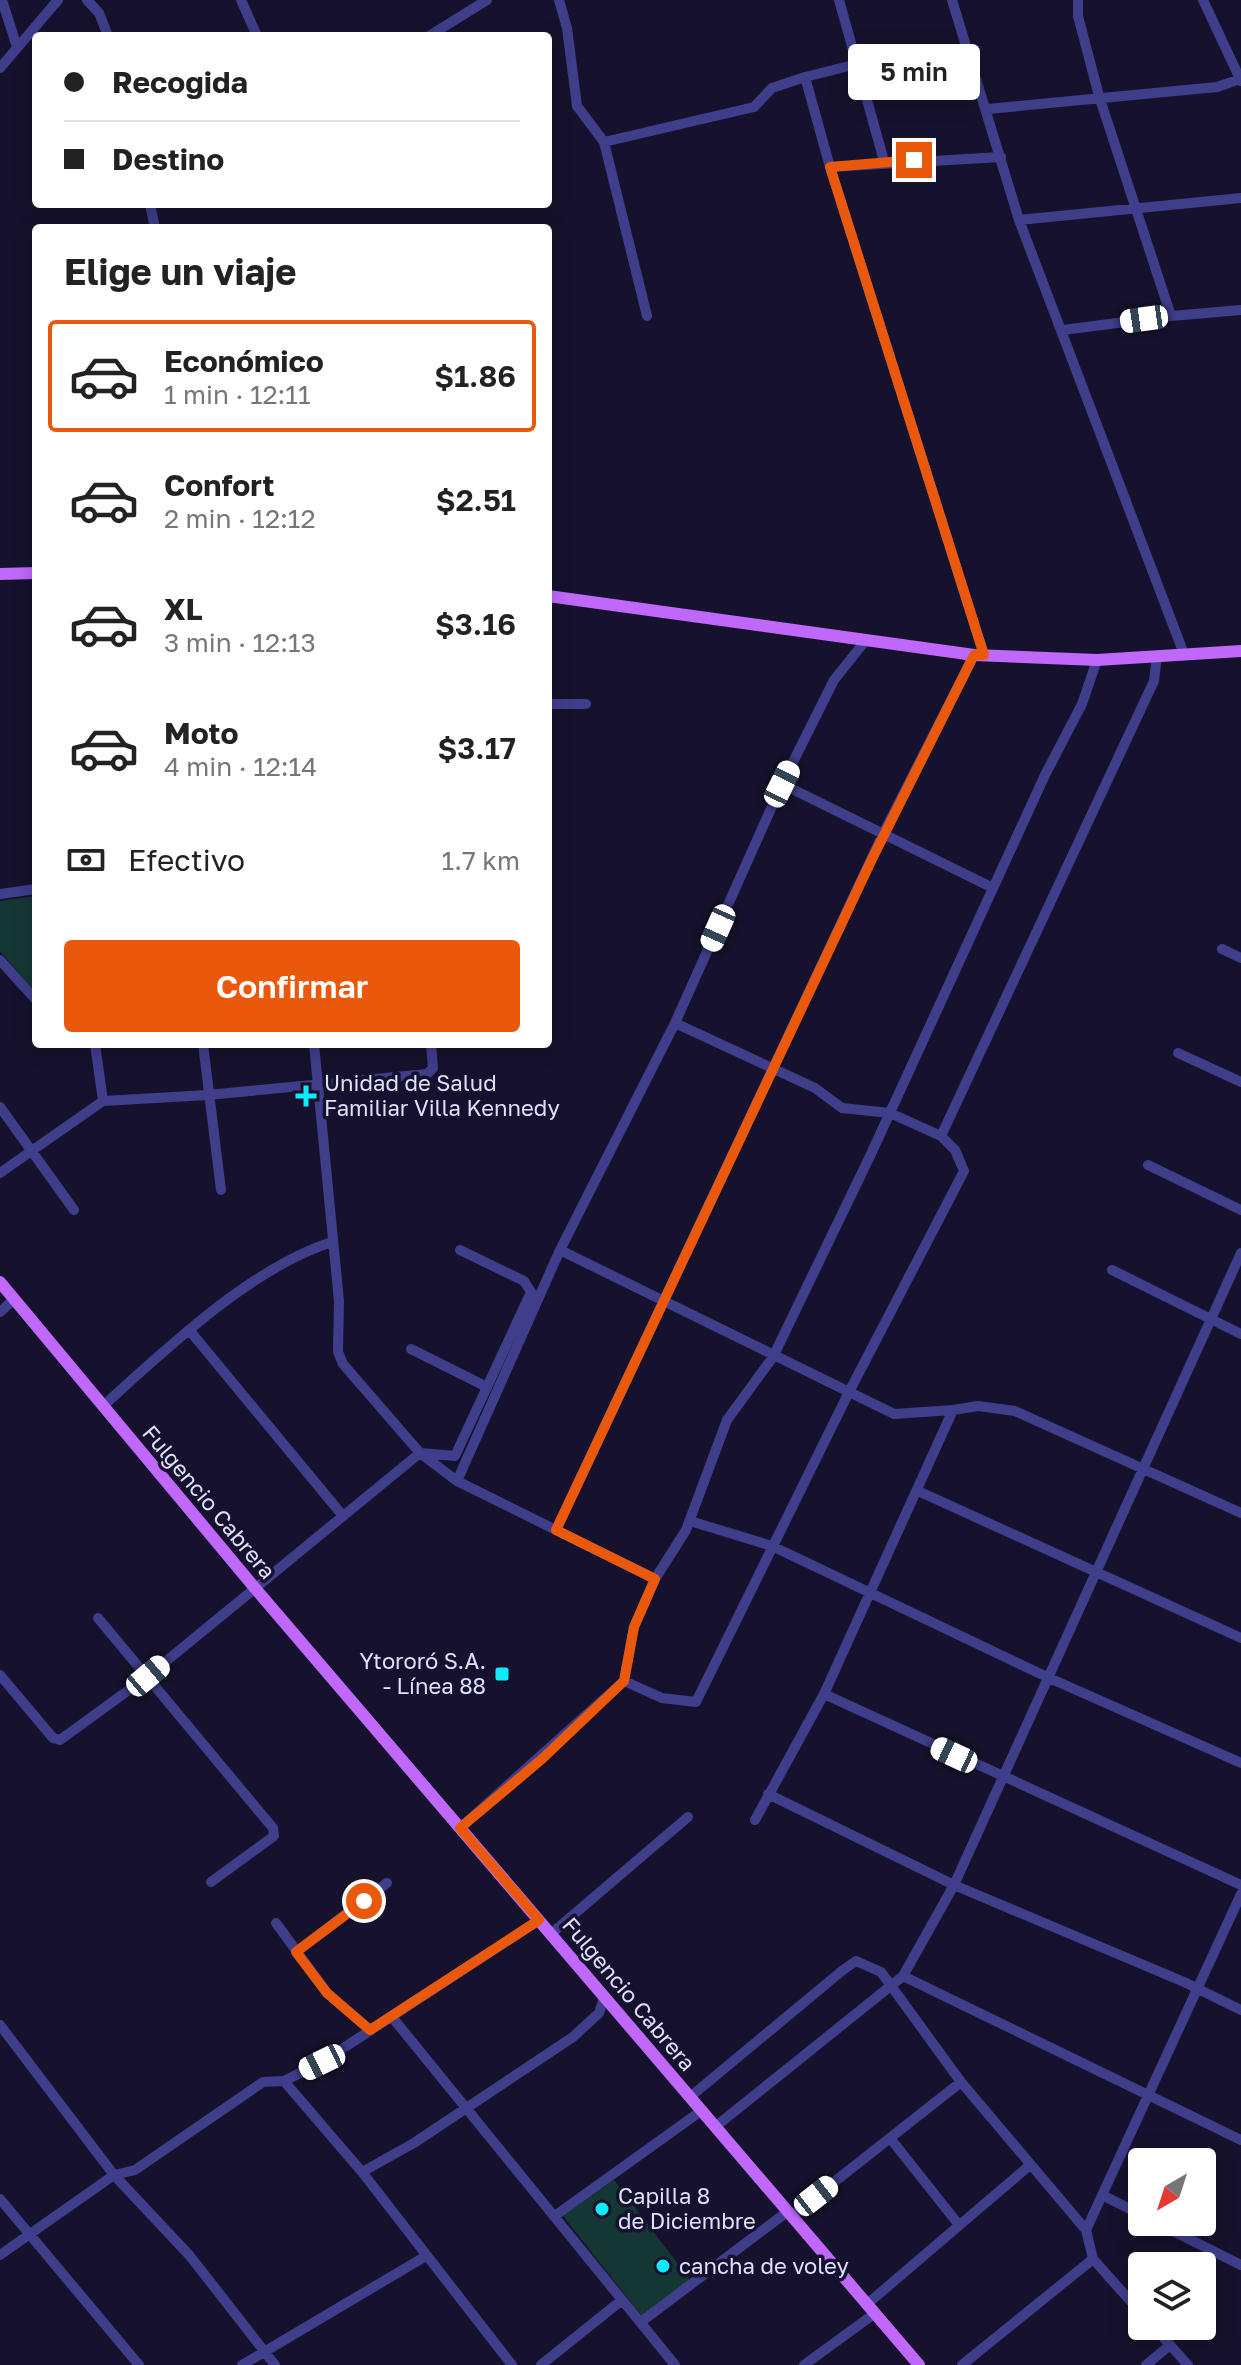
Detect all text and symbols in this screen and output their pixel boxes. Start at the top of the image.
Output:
callout: 5 min [848,44,980,100]
text: 5 min [880,56,948,87]
text: Recogida [112,64,248,100]
text: Destino [112,141,224,177]
route end [896,142,932,178]
text: Elige un viaje [64,250,296,293]
car [1119,304,1169,334]
icon: car [68,340,140,412]
text: Económico [164,343,324,379]
text: $1.86 [434,358,516,394]
text: 1 min · 12:11 [164,379,311,410]
icon: car [68,464,140,536]
text: Confort [164,467,275,503]
text: $2.51 [436,482,516,518]
text: 2 min · 12:12 [164,503,316,534]
icon: car [68,588,140,660]
text: XL [164,591,203,627]
text: $3.16 [435,606,516,642]
text: 3 min · 12:13 [164,627,316,658]
icon: car [68,712,140,784]
text: Moto [164,715,239,751]
text: $3.17 [437,730,516,766]
text: 4 min · 12:14 [164,751,317,782]
car [761,757,803,811]
icon: cash [64,838,108,882]
text: Efectivo [128,842,245,878]
text: 1.7 km [442,845,520,876]
car [697,901,739,955]
button: Confirmar [64,940,520,1032]
place label: Unidad de Salud Familiar Villa Kennedy [324,1069,560,1121]
marker: Unidad de Salud Familiar Villa Kennedy [295,1085,317,1107]
street label: Fulgencio Cabrera [137,1419,282,1584]
place label: Ytororó S.A. - Línea 88 [359,1647,486,1699]
car [122,1651,174,1701]
marker: Ytororó S.A. - Línea 88 [493,1665,511,1683]
car [927,1734,981,1776]
route start [346,1883,382,1919]
street label: Fulgencio Cabrera [557,1911,702,2076]
car [295,2041,349,2083]
north arrow [1128,2148,1216,2236]
map controls [1128,2148,1216,2340]
car [790,2172,842,2220]
place label: Capilla 8 de Diciembre [618,2182,756,2234]
marker: Capilla 8 de Diciembre [593,2200,611,2218]
place label: cancha de voley [679,2252,849,2279]
button: layers [1128,2252,1216,2340]
marker: cancha de voley [654,2257,672,2275]

